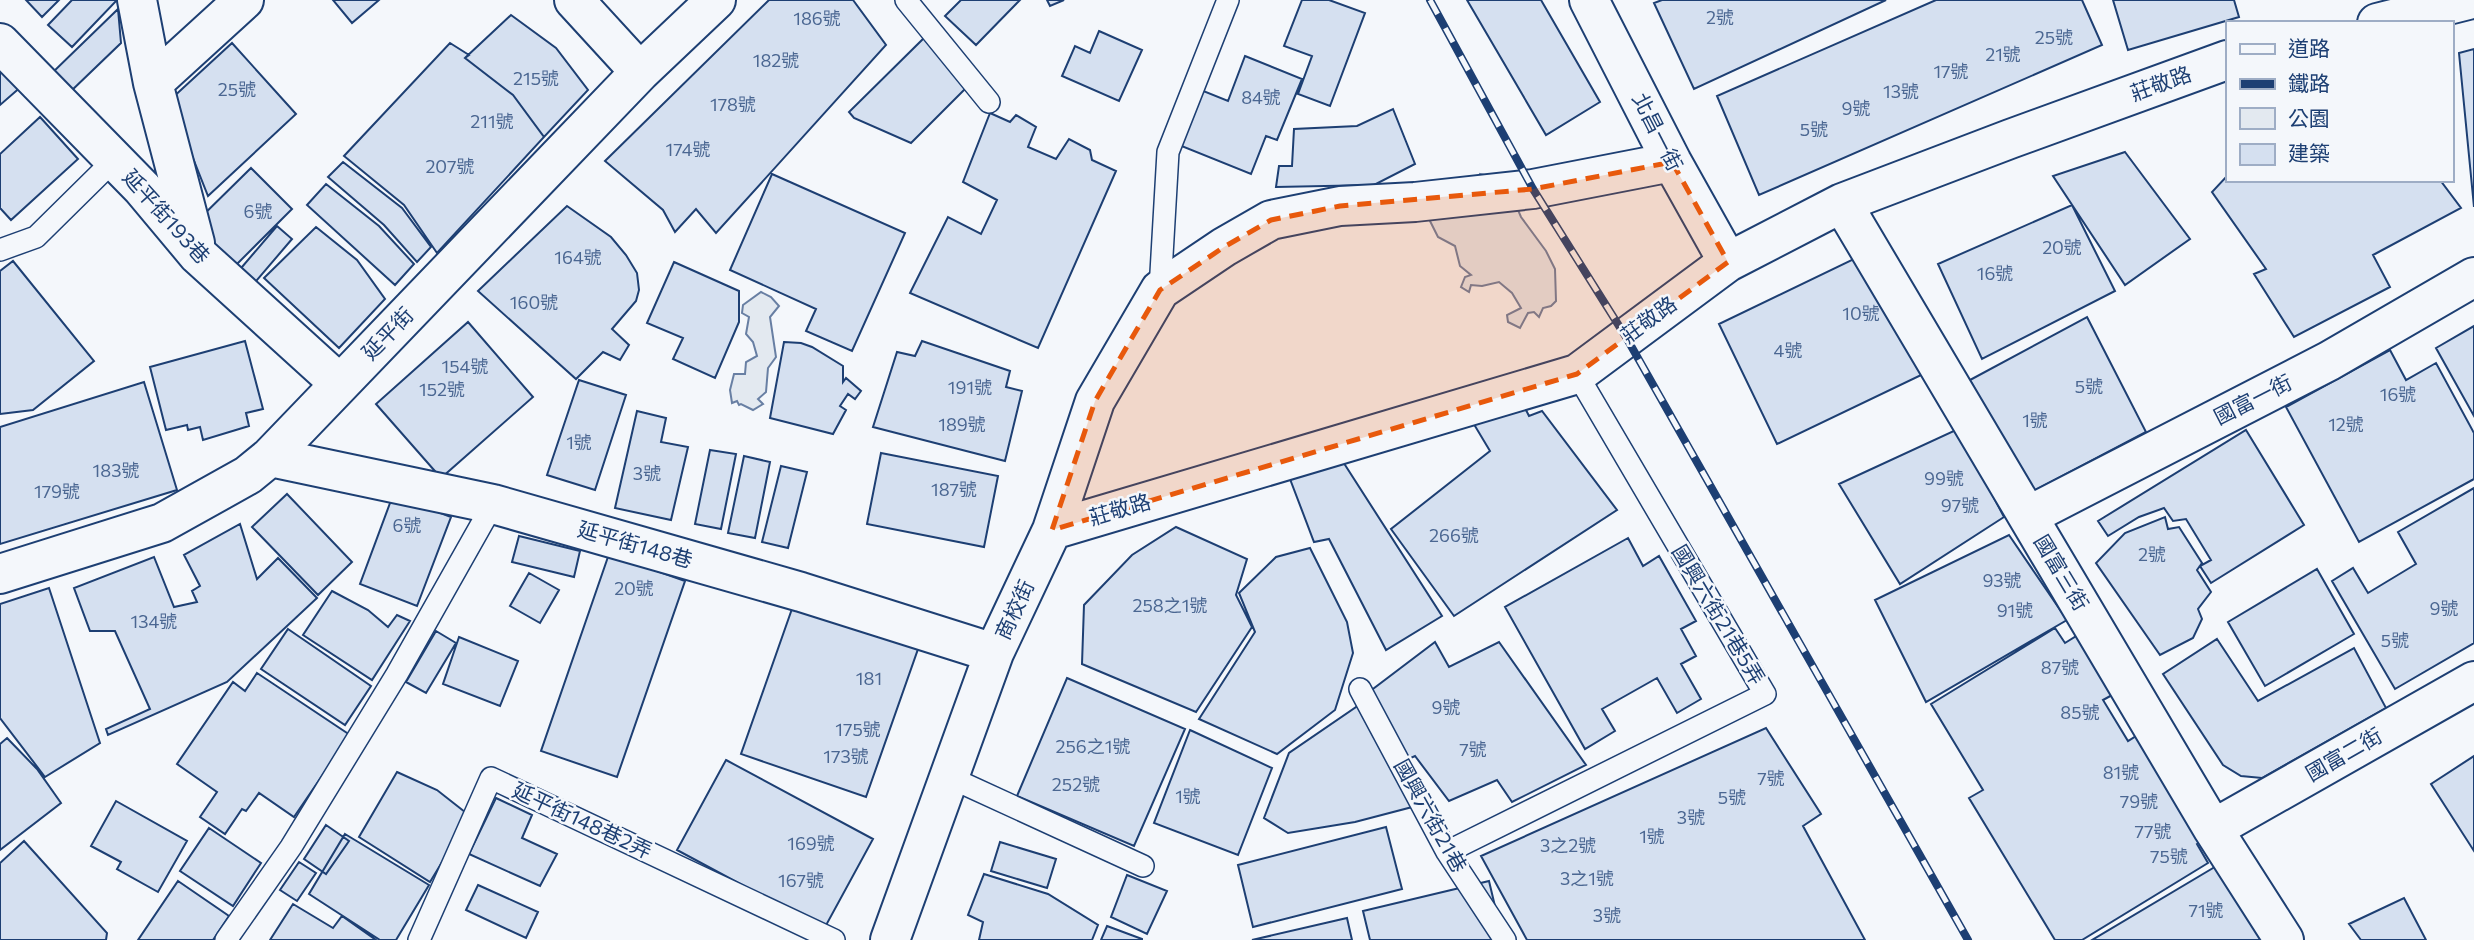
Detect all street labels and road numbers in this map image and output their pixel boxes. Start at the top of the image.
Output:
street label: 莊敬路 [2127,60,2194,105]
street label: 北昌一街 [1628,88,1689,174]
street label: 延平街193巷 [118,164,216,268]
street label: 莊敬路 [1615,290,1681,347]
street label: 延平街 [356,302,418,364]
street label: 國富一街 [2209,368,2295,429]
street label: 莊敬路 [1086,488,1153,529]
street label: 延平街148巷 [575,515,696,572]
street label: 國富三街 [2030,530,2095,615]
street label: 國興六街21巷5弄 [1668,540,1771,689]
street label: 商校街 [989,576,1038,643]
street label: 國富二街 [2301,722,2386,786]
street label: 國興六街21巷 [1390,754,1473,876]
street label: 延平街148巷2弄 [509,776,656,863]

